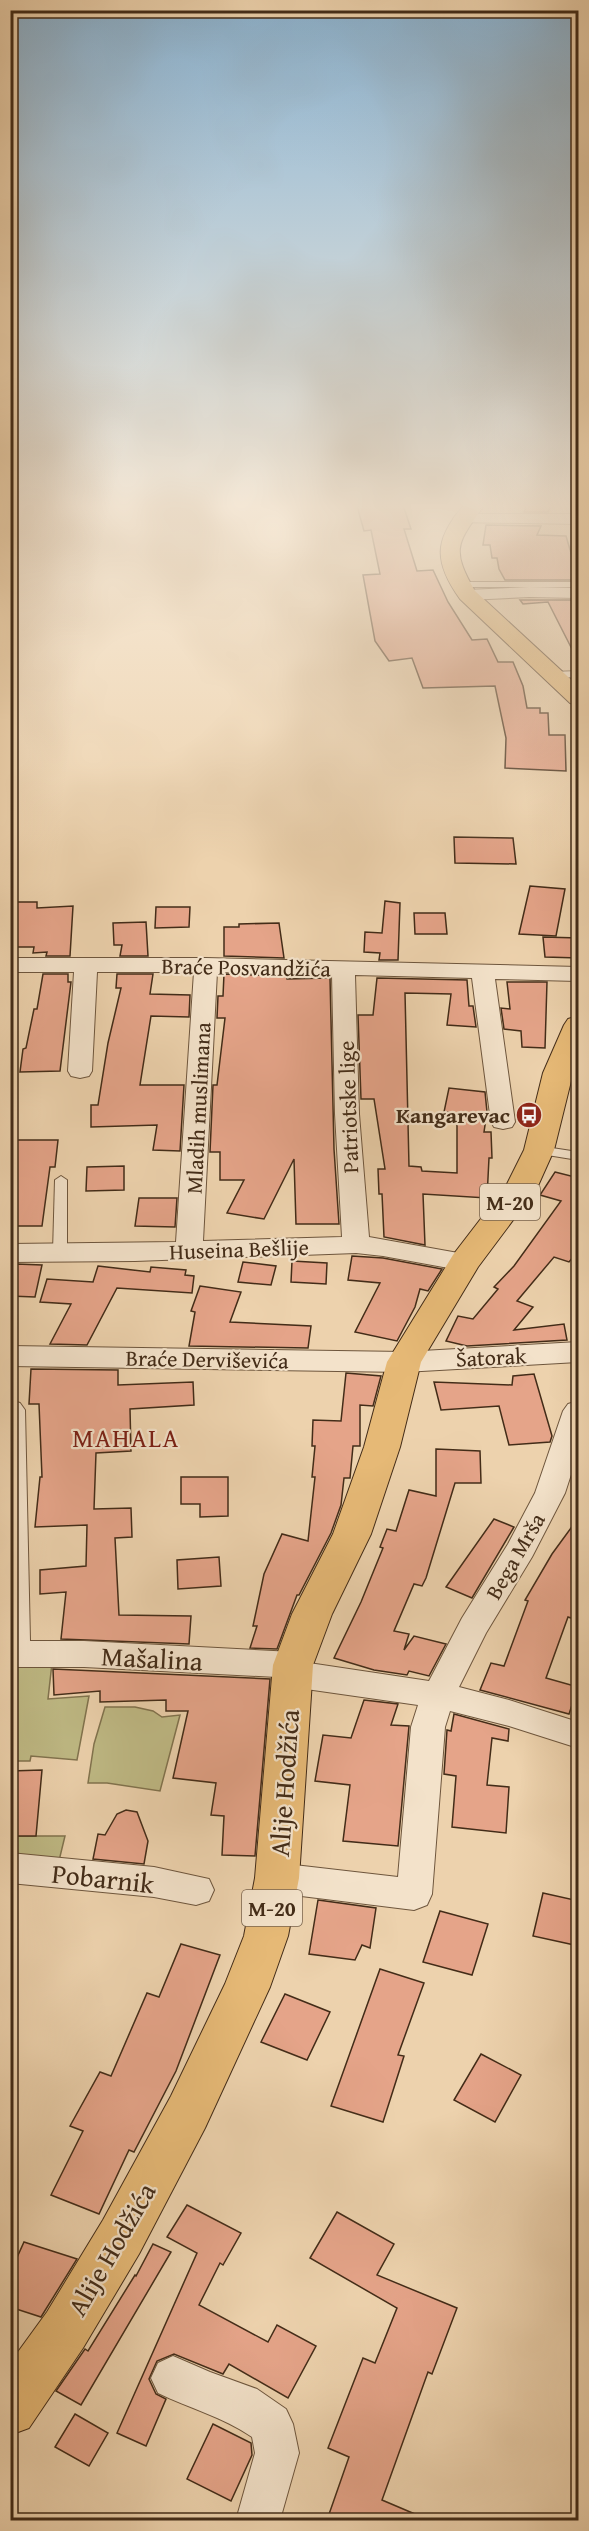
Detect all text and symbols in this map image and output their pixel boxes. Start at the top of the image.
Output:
street label: Braće Posvandžića [161,950,332,984]
street label: Mladih muslimana [178,1021,219,1195]
street label: Patriotske lige [330,1040,366,1174]
place label: Kangarevac [396,1099,510,1131]
bus stop icon: Kangarevac [514,1100,544,1130]
road number: M-20 [480,1184,540,1220]
street label: Huseina Bešlije [169,1231,309,1267]
street label: Šatorak [455,1339,528,1375]
street label: Braće Derviševića [125,1342,289,1376]
district label: MAHALA [72,1418,180,1457]
street label: Bega Mrša [477,1506,553,1605]
street label: Mašalina [100,1635,204,1681]
street label: Alije Hodžića [259,1708,309,1858]
street label: Pobarnik [50,1853,156,1903]
road number: M-20 [242,1890,302,1926]
street label: Alije Hodžića [57,2175,165,2323]

